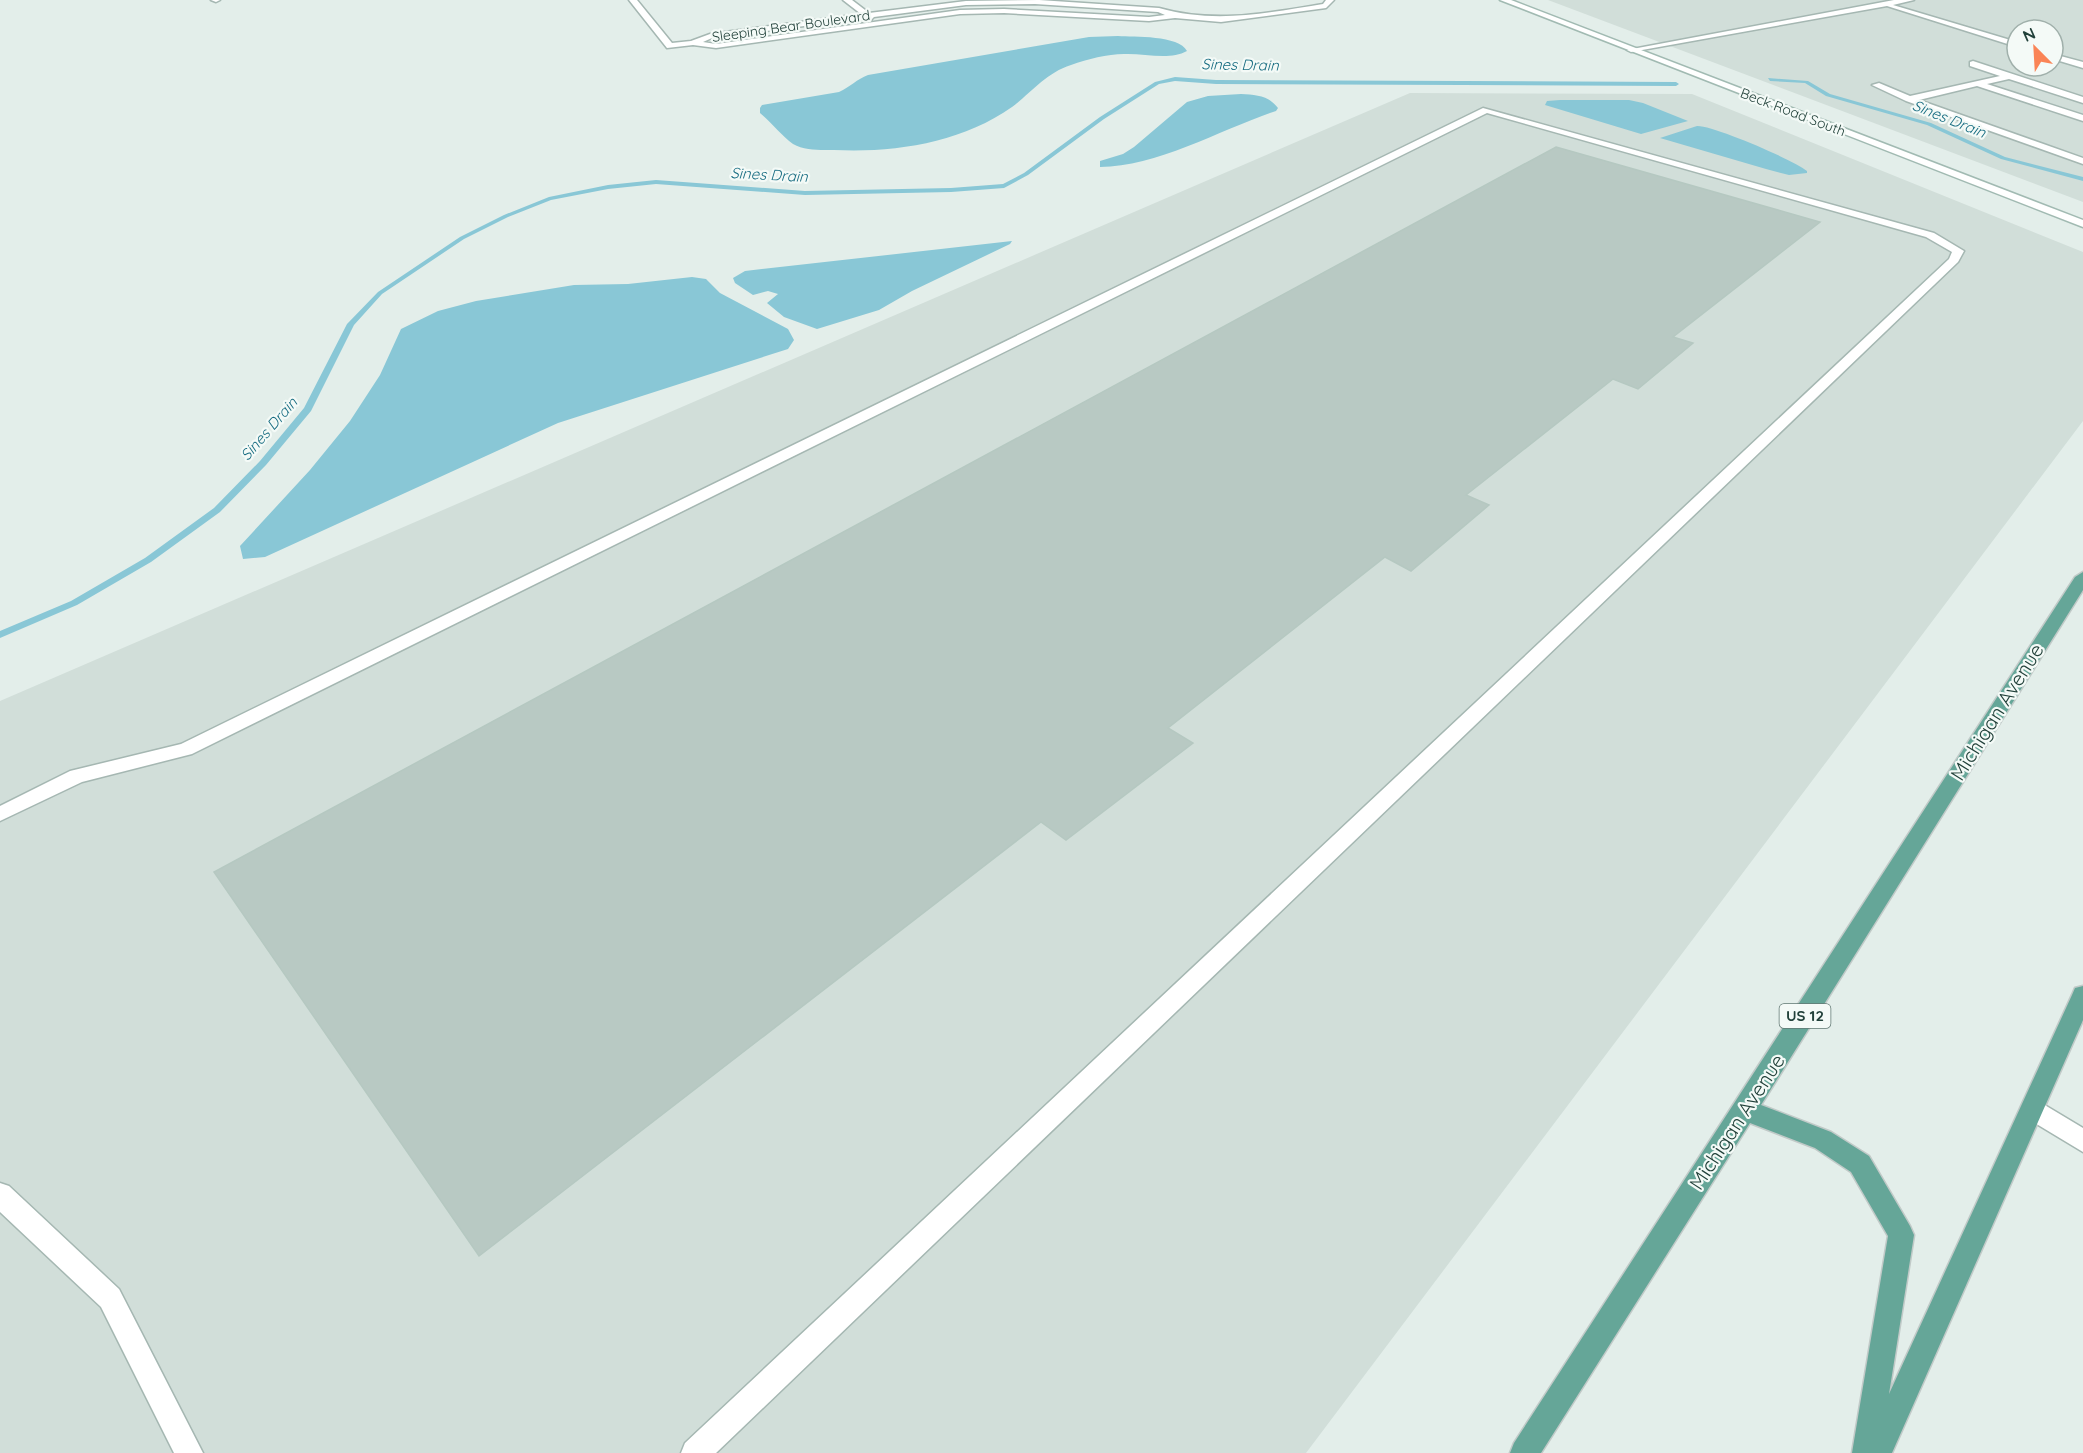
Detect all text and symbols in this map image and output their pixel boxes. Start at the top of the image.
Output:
street label: Sleeping Bear Boulevard [711,6,871,46]
north arrow [2005,18,2065,78]
text: N [2019,23,2038,46]
water label: Sines Drain [1201,54,1279,75]
street label: Beck Road South [1738,84,1848,140]
water label: Sines Drain [1910,95,1989,142]
water label: Sines Drain [730,163,808,186]
water label: Sines Drain [236,393,301,464]
street label: Michigan Avenue [1944,639,2049,785]
road number: US 12 [1780,1004,1830,1028]
street label: Michigan Avenue [1683,1049,1790,1194]

